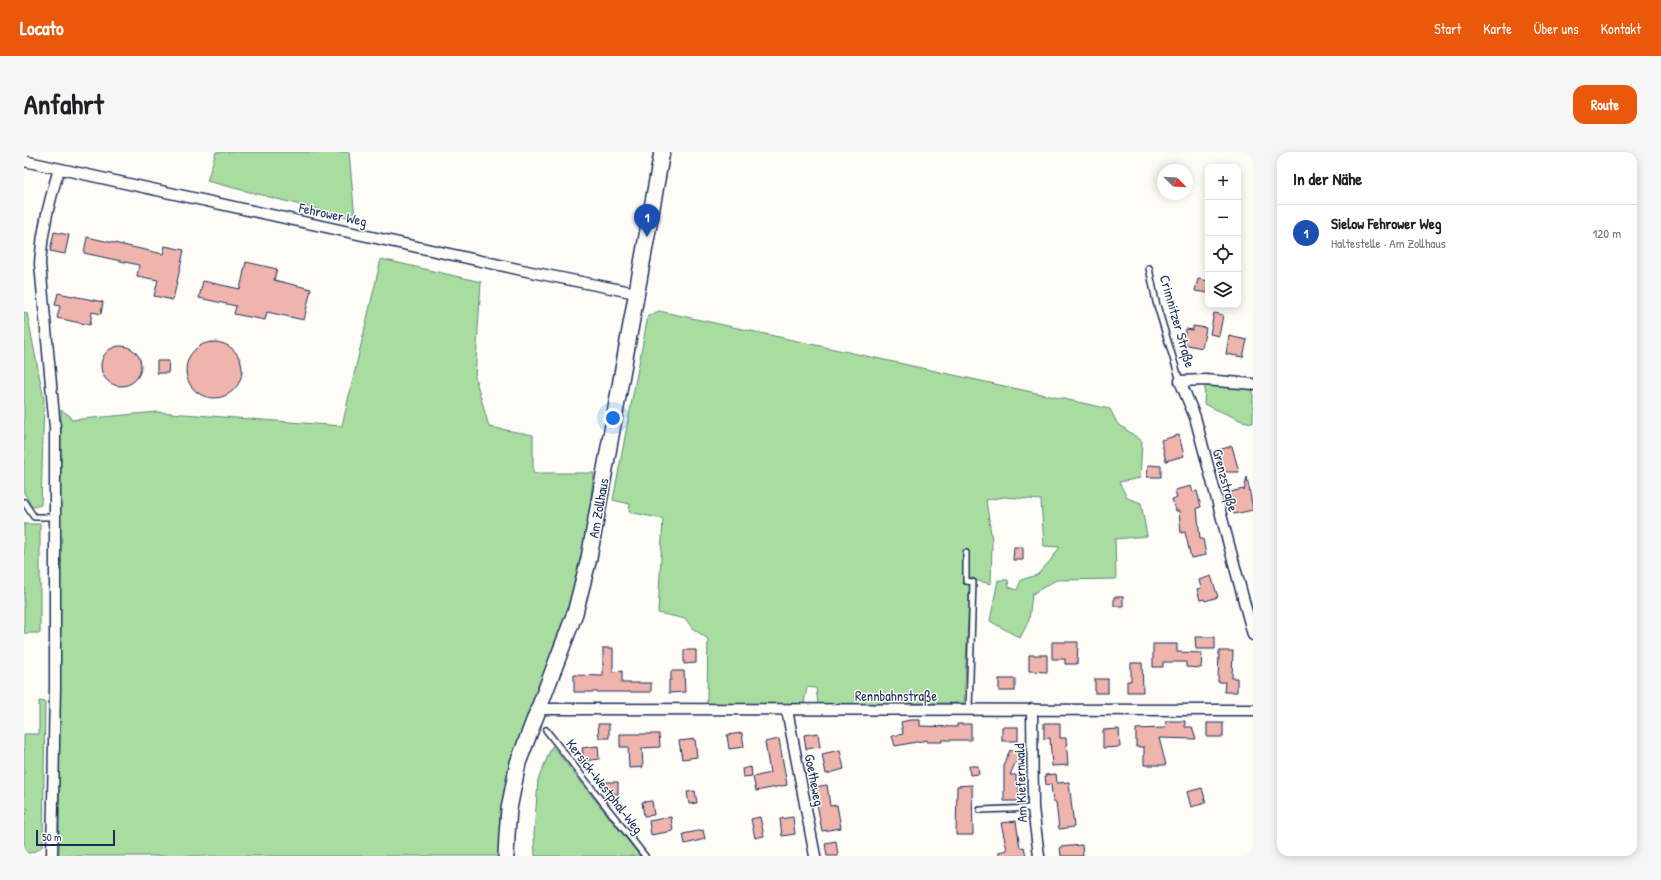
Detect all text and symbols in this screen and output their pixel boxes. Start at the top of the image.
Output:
text: Locato [20,15,64,41]
text: Start [1434,19,1461,38]
text: Karte [1483,19,1512,38]
text: Über uns [1534,19,1579,38]
text: Kontakt [1601,19,1641,38]
text: Anfahrt [24,85,104,123]
button: Route [1573,85,1637,124]
north arrow [1157,164,1193,200]
map controls [1205,164,1241,308]
button: + [1205,164,1241,200]
text: In der Nähe [1293,167,1362,190]
street label: Fehrower Weg [296,197,369,231]
button: − [1205,200,1241,236]
pin: 1 [634,204,660,237]
text: Sielow Fehrower Weg [1331,213,1441,234]
text: 1 [1304,224,1308,242]
text: 120 m [1593,224,1621,242]
text: Haltestelle · Am Zollhaus [1331,234,1446,252]
button: locate [1205,236,1241,272]
button: layers [1205,272,1241,308]
street label: Crimnitzer Straße [1155,273,1200,370]
your location [603,408,623,428]
street label: Grenzstraße [1208,447,1244,514]
street label: Am Zollhaus [583,476,613,540]
street label: Rennbahnstraße [855,686,937,706]
street label: Kersick-Westphal-Weg [561,735,648,838]
street label: Am Kiefernwald [1009,743,1031,823]
street label: Goetheweg [800,752,829,808]
scale bar [36,828,115,847]
text: 50 m [42,830,62,844]

